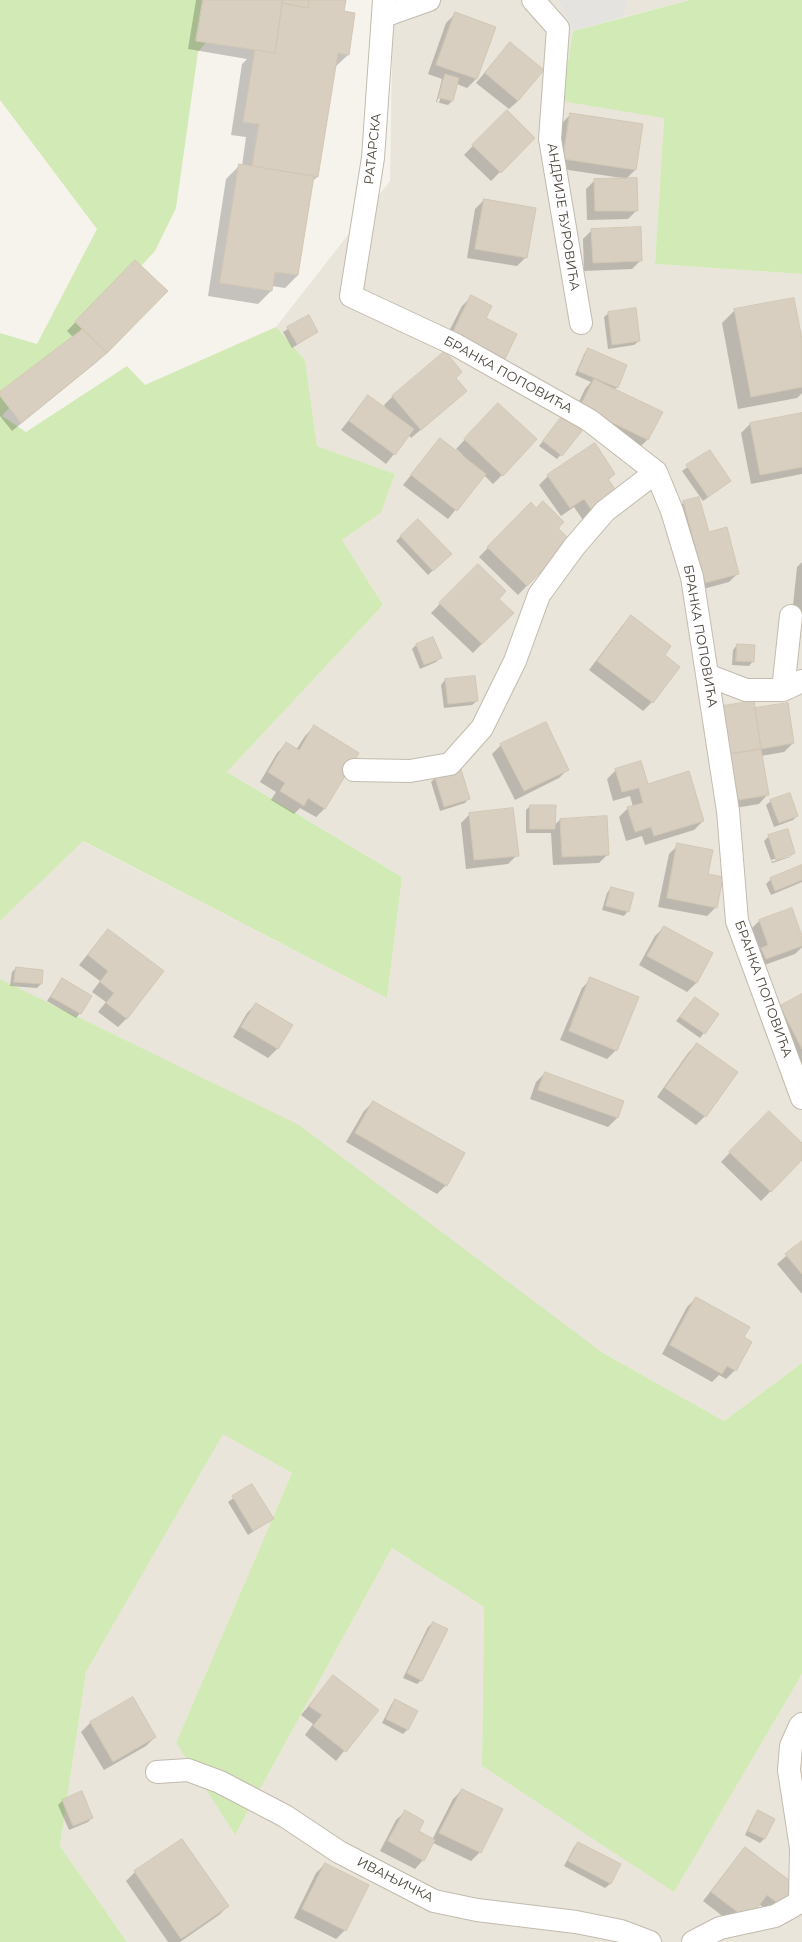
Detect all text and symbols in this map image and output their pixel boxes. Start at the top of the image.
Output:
street label: РАТАРСКА [361,113,385,185]
street label: АНДРИЈЕ ЂУРОВИЋА [544,142,582,292]
street label: БРАНКА ПОПОВИЋА [441,333,575,417]
street label: БРАНКА ПОПОВИЋА [680,563,720,709]
street label: БРАНКА ПОПОВИЋА [731,918,795,1060]
street label: ИВАЊИЧКА [354,1854,436,1906]

